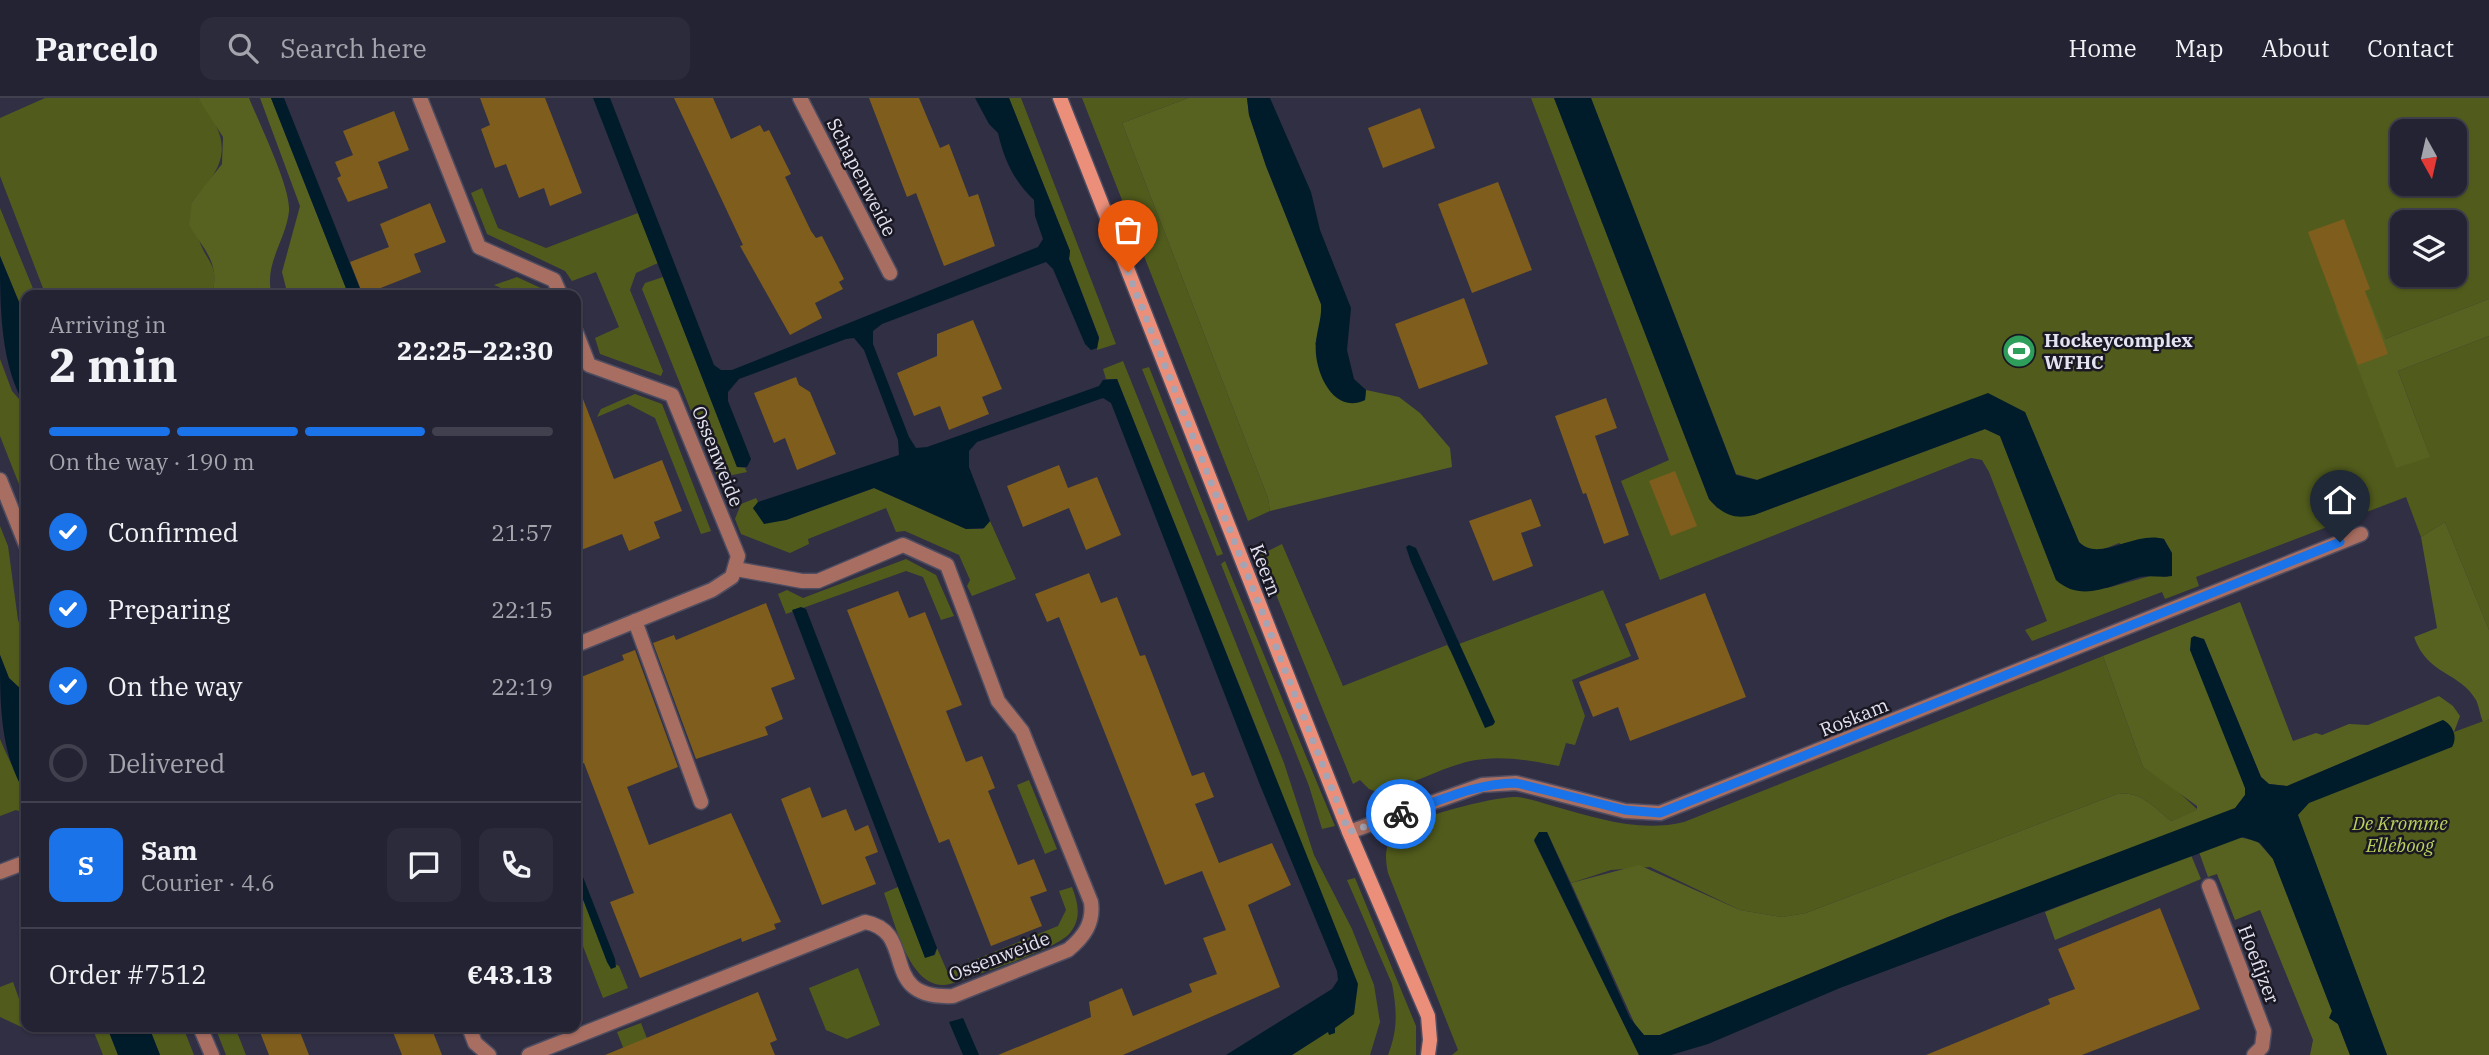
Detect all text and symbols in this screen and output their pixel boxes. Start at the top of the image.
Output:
search box [200,17,690,80]
text: Parcelo [35,27,158,70]
icon: search [224,29,262,67]
text: Search here [280,31,427,65]
text: Home [2069,32,2137,64]
text: Map [2175,32,2223,64]
text: About [2261,32,2329,64]
text: Contact [2367,32,2454,64]
street label: Schapenweide [822,114,902,240]
north arrow [2390,119,2468,196]
map controls [2390,119,2467,287]
pin [1098,200,1158,272]
button: layers [2390,210,2467,287]
icon: bag [1109,211,1147,249]
text: Arriving in [49,309,166,339]
place label: Hockeycomplex WFHC [2044,328,2193,374]
sports icon: Hockeycomplex WFHC [2000,332,2038,370]
text: 22:25–22:30 [397,333,553,367]
text: 2 min [49,335,178,395]
street label: Ossenweide [687,402,749,510]
text: On the way · 190 m [49,446,255,476]
pin [2310,470,2370,542]
icon: home [2321,481,2359,519]
icon: check [49,513,87,551]
text: Confirmed [108,515,239,549]
text: 21:57 [491,517,553,547]
street label: Keern [1245,541,1287,599]
icon: check [49,590,87,628]
text: Preparing [108,592,230,626]
text: 22:15 [491,594,553,624]
icon: check [49,667,87,705]
text: On the way [108,669,242,703]
text: 22:19 [491,671,553,701]
street label: Roskam [1816,692,1892,742]
text: Delivered [108,746,225,780]
courier [1366,779,1436,849]
icon: bike [1382,795,1420,833]
park label: De Kromme Elleboog [2351,811,2448,857]
button: chat [387,828,461,902]
button: phone [479,828,553,902]
text: Sam [141,833,197,867]
text: S [78,848,94,882]
text: Courier · 4.6 [141,867,275,897]
street label: Hoefijzer [2233,921,2285,1007]
street label: Ossenweide [945,926,1053,986]
text: Order #7512 [49,957,207,991]
text: €43.13 [467,957,553,991]

